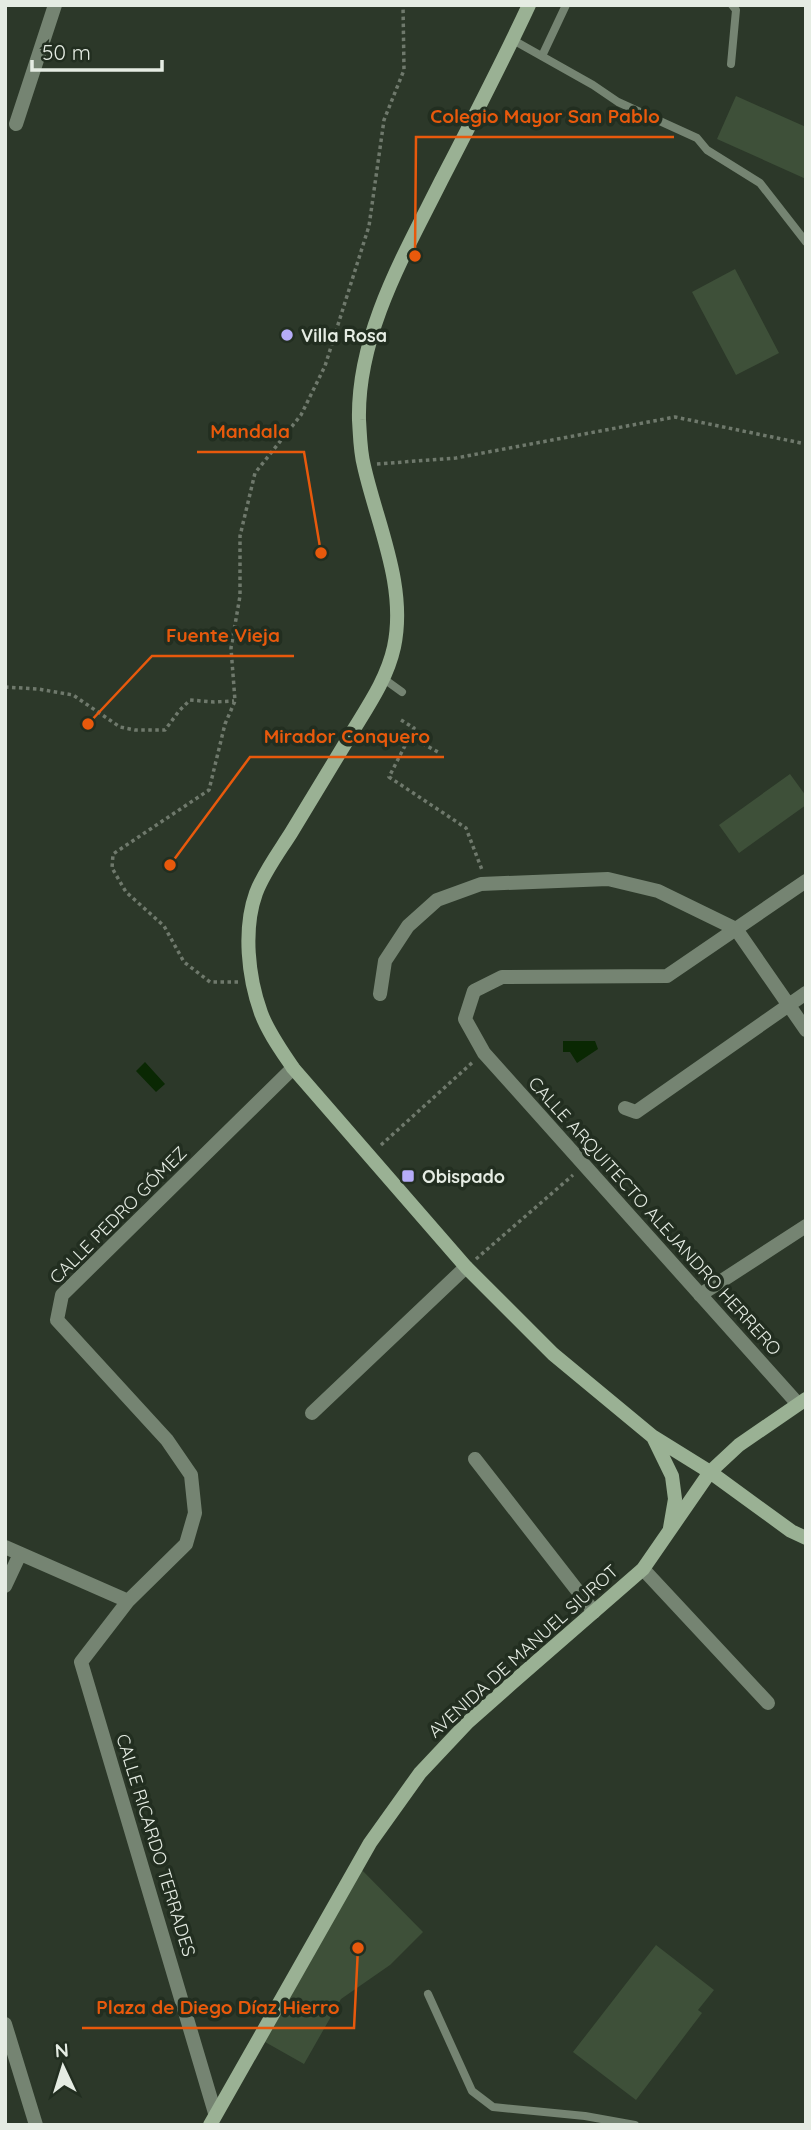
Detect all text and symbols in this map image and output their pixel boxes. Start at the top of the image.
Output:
scale bar [32,28,161,72]
text: 50 m [42,39,91,65]
callout: Colegio Mayor San Pablo [416,97,674,137]
text: Colegio Mayor San Pablo [430,104,660,128]
place label: Villa Rosa [301,324,387,347]
marker: Villa Rosa [279,327,295,343]
callout: Mandala [197,412,304,452]
text: Mandala [210,419,290,443]
callout: Fuente Vieja [152,616,294,656]
text: Fuente Vieja [166,623,280,647]
callout: Mirador Conquero [250,717,444,757]
text: Mirador Conquero [264,724,430,748]
street label: CALLE ARQUITECTO ALEJANDRO HERRERO [524,1072,786,1360]
street label: CALLE PEDRO GÓMEZ [44,1141,192,1289]
place label: Obispado [422,1165,505,1188]
marker: Obispado [400,1168,416,1184]
street label: AVENIDA DE MANUEL SIUROT [423,1559,623,1743]
street label: CALLE RICARDO TERRADES [111,1731,201,1959]
callout: Plaza de Diego Díaz Hierro [82,1988,354,2028]
text: Plaza de Diego Díaz Hierro [96,1995,340,2019]
north arrow [28,2032,98,2102]
text: N [54,2038,70,2062]

